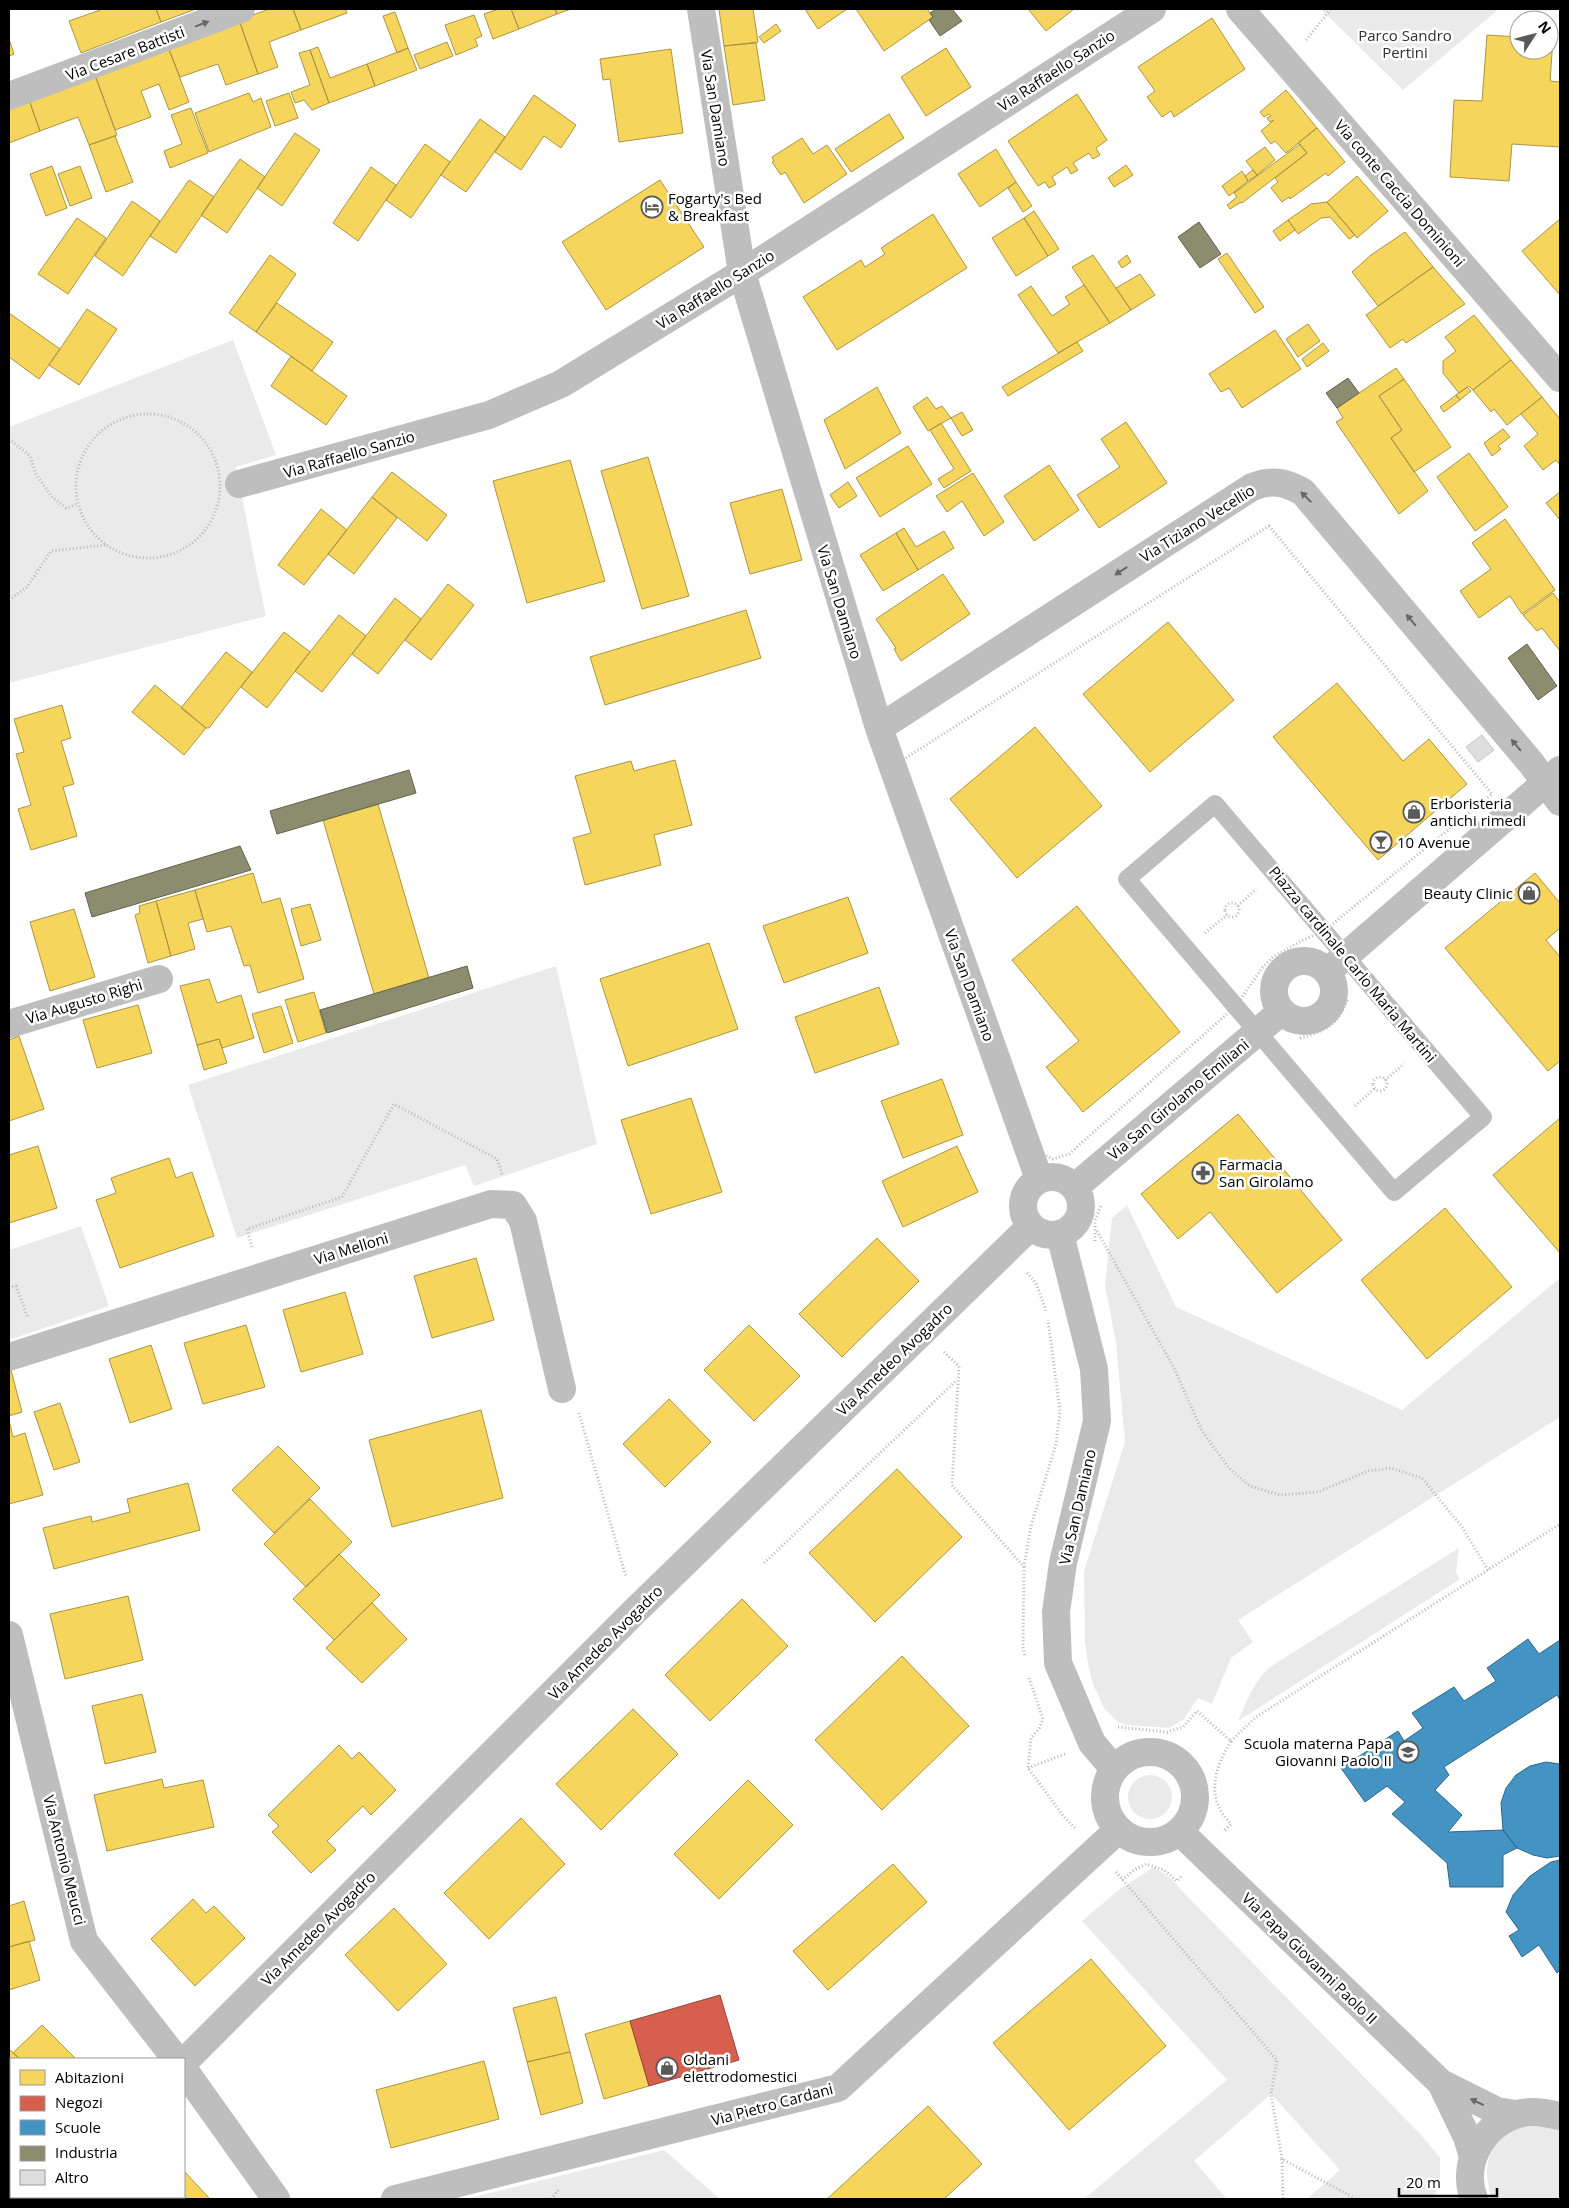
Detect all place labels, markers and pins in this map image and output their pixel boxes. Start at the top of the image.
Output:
place label: Fogarty's Bed & Breakfast [668,188,762,225]
hotel icon: Fogarty's Bed & Breakfast [640,195,664,219]
place label: Erboristeria antichi rimedi [1430,793,1526,830]
shop icon: Erboristeria antichi rimedi [1402,800,1426,824]
bar icon: 10 Avenue [1369,830,1393,854]
place label: 10 Avenue [1397,832,1470,852]
shop icon: Beauty Clinic [1517,881,1541,905]
place label: Beauty Clinic [1423,883,1513,903]
place label: Farmacia San Girolamo [1219,1154,1314,1191]
pharmacy icon: Farmacia San Girolamo [1191,1161,1215,1185]
place label: Scuola materna Papa Giovanni Paolo II [1244,1733,1392,1770]
school or university icon: Scuola materna Papa Giovanni Paolo II [1396,1740,1420,1764]
place label: Oldani elettrodomestici [683,2049,797,2086]
shop icon: Oldani elettrodomestici [655,2056,679,2080]

